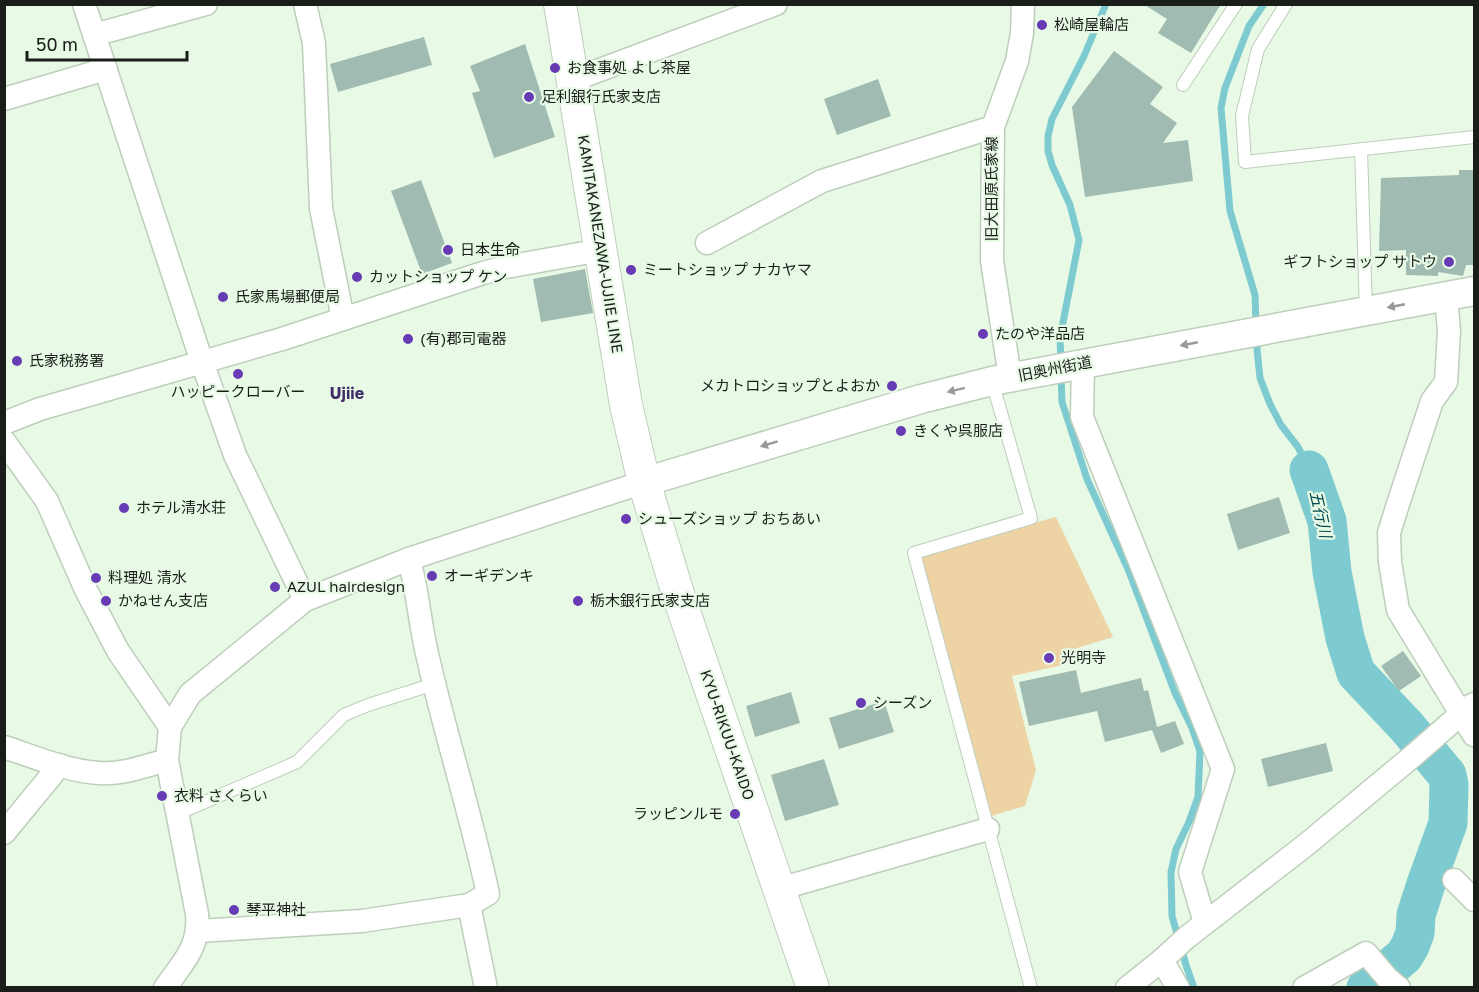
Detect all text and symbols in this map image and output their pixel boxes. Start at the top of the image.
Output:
place label: 松崎屋輪店 [1054,15,1129,33]
marker: 松崎屋輪店 [1035,18,1049,32]
scale bar [27,24,188,62]
text: 50 m [36,33,78,55]
place label: お食事処 よし茶屋 [567,58,691,76]
marker: お食事処 よし茶屋 [548,61,562,75]
place label: 足利銀行氏家支店 [541,87,661,105]
marker: 足利銀行氏家支店 [522,90,536,104]
street label: KAMITAKANEZAWA-UJIIE LINE [575,134,627,354]
street label: 旧大田原氏家線 [982,136,1000,242]
place label: 日本生命 [460,240,520,258]
marker: 日本生命 [441,243,455,257]
place label: ギフトショップ サトウ [1283,252,1437,270]
marker: ギフトショップ サトウ [1442,255,1456,269]
place label: ミートショップ ナカヤマ [643,260,812,278]
marker: ミートショップ ナカヤマ [624,263,638,277]
place label: カットショップ ケン [369,267,507,285]
marker: カットショップ ケン [350,270,364,284]
place label: 氏家馬場郵便局 [235,287,340,305]
marker: 氏家馬場郵便局 [216,290,230,304]
one-way arrow [1387,302,1406,311]
place label: たのや洋品店 [995,324,1085,342]
marker: たのや洋品店 [976,327,990,341]
place label: (有)郡司電器 [420,329,506,347]
marker: (有)郡司電器 [401,332,415,346]
one-way arrow [1179,340,1198,349]
place label: 氏家税務署 [29,351,104,369]
street label: 旧奥州街道 [1016,352,1093,384]
marker: 氏家税務署 [10,354,24,368]
marker: ハッピークローバー [231,367,245,381]
place label: メカトロショップとよおか [700,376,880,394]
marker: メカトロショップとよおか [885,379,899,393]
place label: ハッピークローバー [171,382,305,400]
district label: Ujiie [330,383,364,403]
one-way arrow [947,385,966,395]
place label: きくや呉服店 [913,421,1003,439]
marker: きくや呉服店 [894,424,908,438]
one-way arrow [760,440,778,449]
water label: 五行川 [1306,488,1337,542]
place label: ホテル清水荘 [136,498,226,516]
marker: ホテル清水荘 [117,501,131,515]
place label: シューズショップ おちあい [638,509,821,527]
marker: シューズショップ おちあい [619,512,633,526]
place label: オーギデンキ [444,566,534,584]
place label: 料理処 清水 [108,568,187,586]
marker: オーギデンキ [425,569,439,583]
marker: 料理処 清水 [89,571,103,585]
place label: AZUL hairdesign [287,577,405,595]
marker: AZUL hairdesign [268,580,282,594]
place label: かねせん支店 [118,591,208,609]
place label: 栃木銀行氏家支店 [590,591,710,609]
marker: かねせん支店 [99,594,113,608]
marker: 栃木銀行氏家支店 [571,594,585,608]
place label: 光明寺 [1061,648,1106,666]
marker: 光明寺 [1042,651,1056,665]
street label: KYU-RIKUU-KAIDO [697,667,759,802]
place label: シーズン [873,693,932,711]
marker: シーズン [854,696,868,710]
place label: 衣料 さくらい [174,786,268,804]
marker: 衣料 さくらい [155,789,169,803]
place label: ラッピンルモ [633,804,723,822]
marker: ラッピンルモ [728,807,742,821]
place label: 琴平神社 [246,900,306,918]
marker: 琴平神社 [227,903,241,917]

